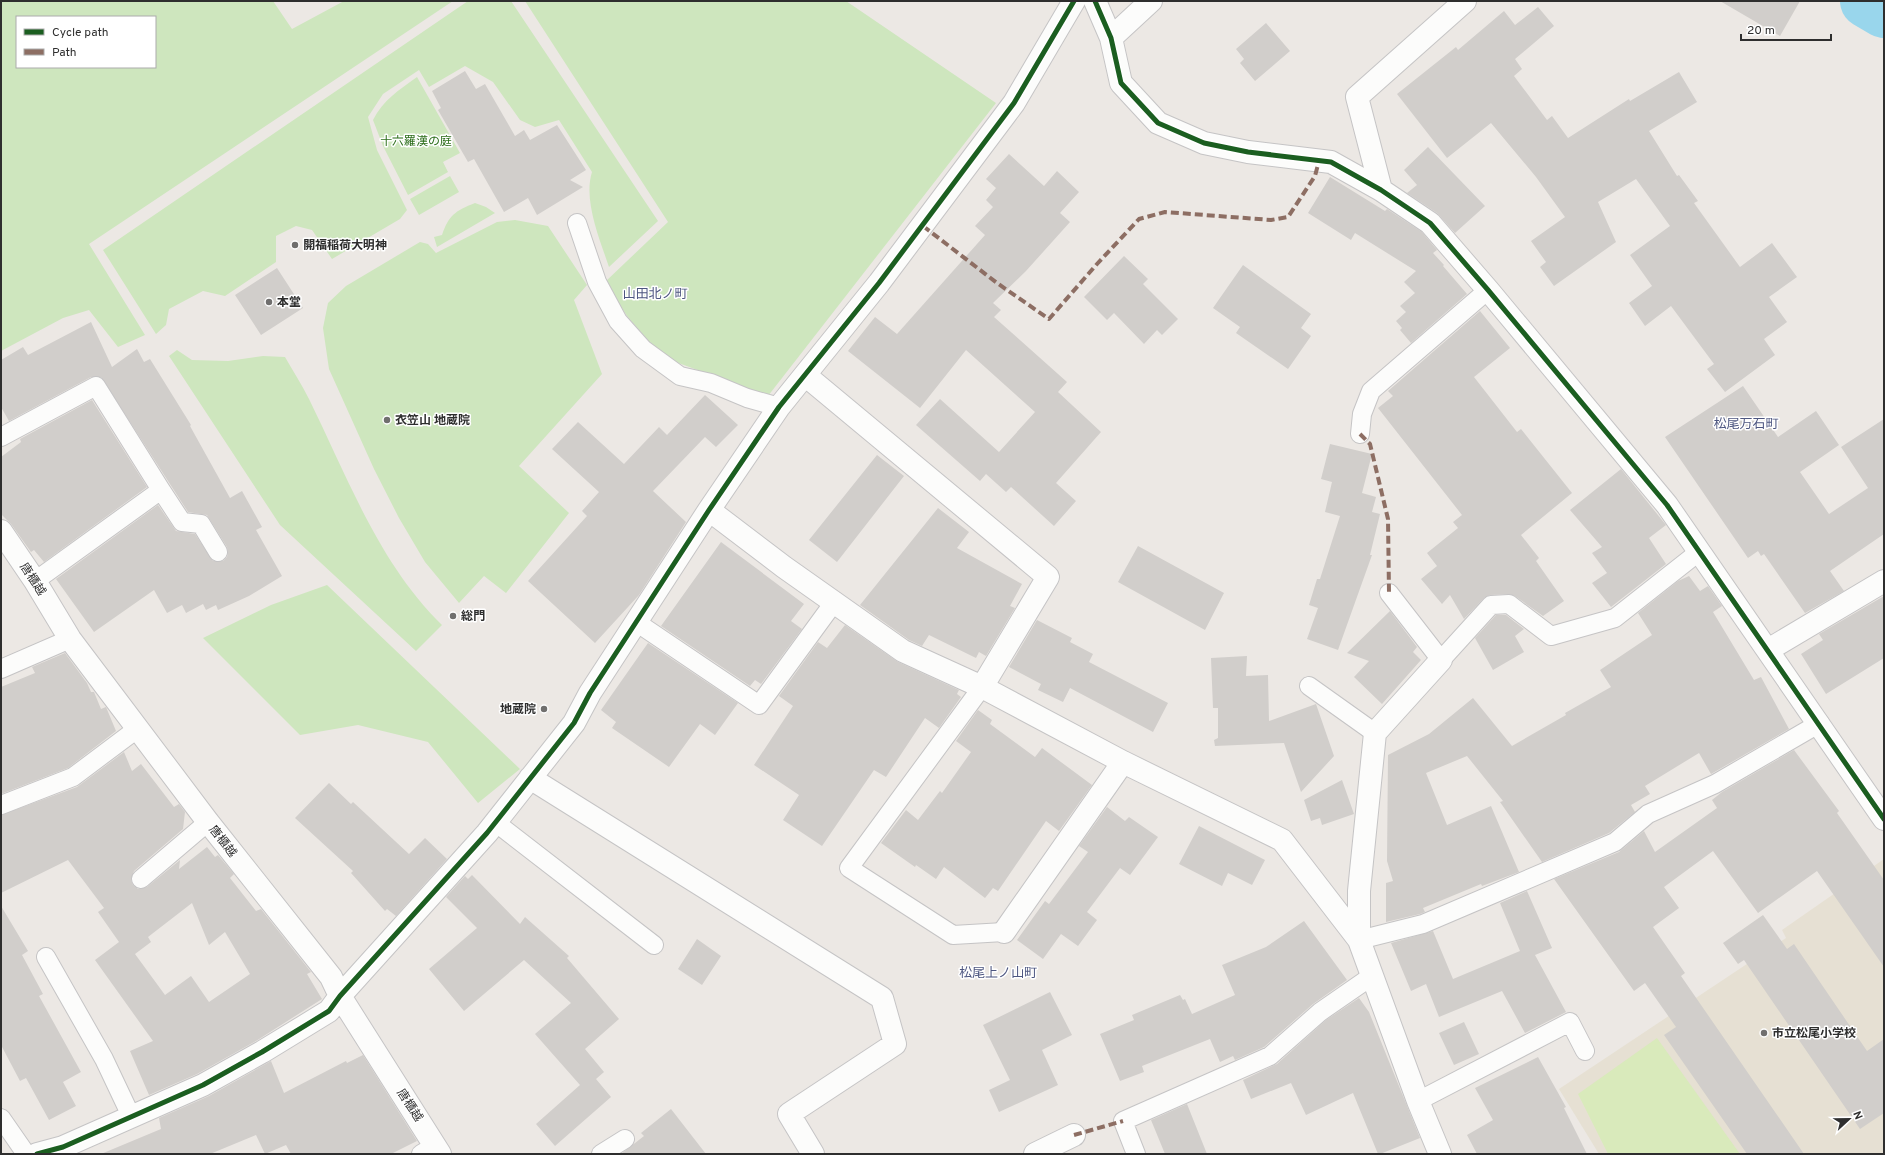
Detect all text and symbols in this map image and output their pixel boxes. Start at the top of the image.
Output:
legend [16,16,156,68]
scale bar [1741,16,1831,42]
text: 20 m [1747,23,1775,39]
text: Cycle path [52,25,109,41]
text: Path [52,45,77,61]
park label: 十六羅漢の庭 [380,134,452,150]
place label: 開福稲荷大明神 [303,238,387,254]
marker: 開福稲荷大明神 [290,240,300,250]
district label: 山田北ノ町 [622,286,688,303]
place label: 本堂 [277,295,301,311]
marker: 本堂 [264,297,274,307]
place label: 衣笠山 地蔵院 [395,413,470,429]
marker: 衣笠山 地蔵院 [382,415,392,425]
district label: 松尾万石町 [1713,417,1779,433]
street label: 唐櫃越 [16,560,49,599]
place label: 総門 [461,609,485,625]
marker: 総門 [448,611,458,621]
place label: 地蔵院 [500,702,536,718]
marker: 地蔵院 [539,704,549,714]
street label: 唐櫃越 [205,823,240,861]
district label: 松尾上ノ山町 [959,966,1037,982]
place label: 市立松尾小学校 [1772,1026,1856,1042]
marker: 市立松尾小学校 [1759,1028,1769,1038]
street label: 唐櫃越 [393,1086,426,1125]
north arrow [1829,1099,1869,1139]
text: N [1849,1109,1865,1122]

